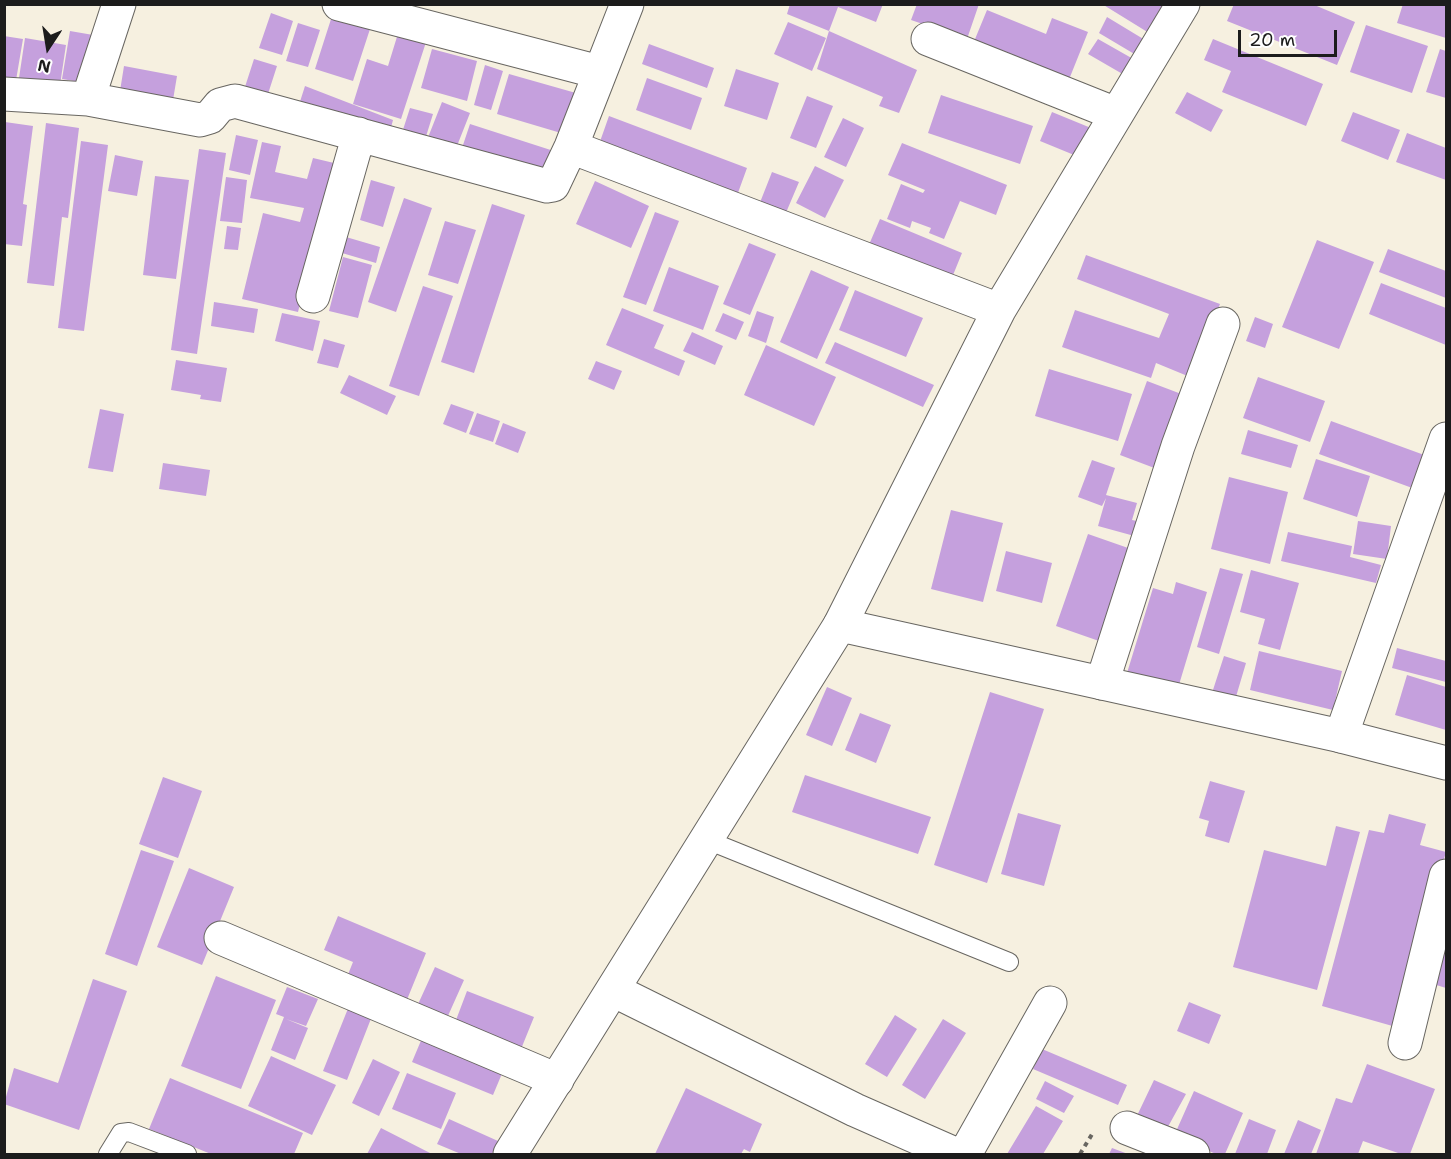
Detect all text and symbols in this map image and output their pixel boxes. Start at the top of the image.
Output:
north arrow [18,18,78,78]
scale bar [1241,18,1340,56]
text: 20 m [1249,28,1295,52]
text: N [36,55,53,78]

